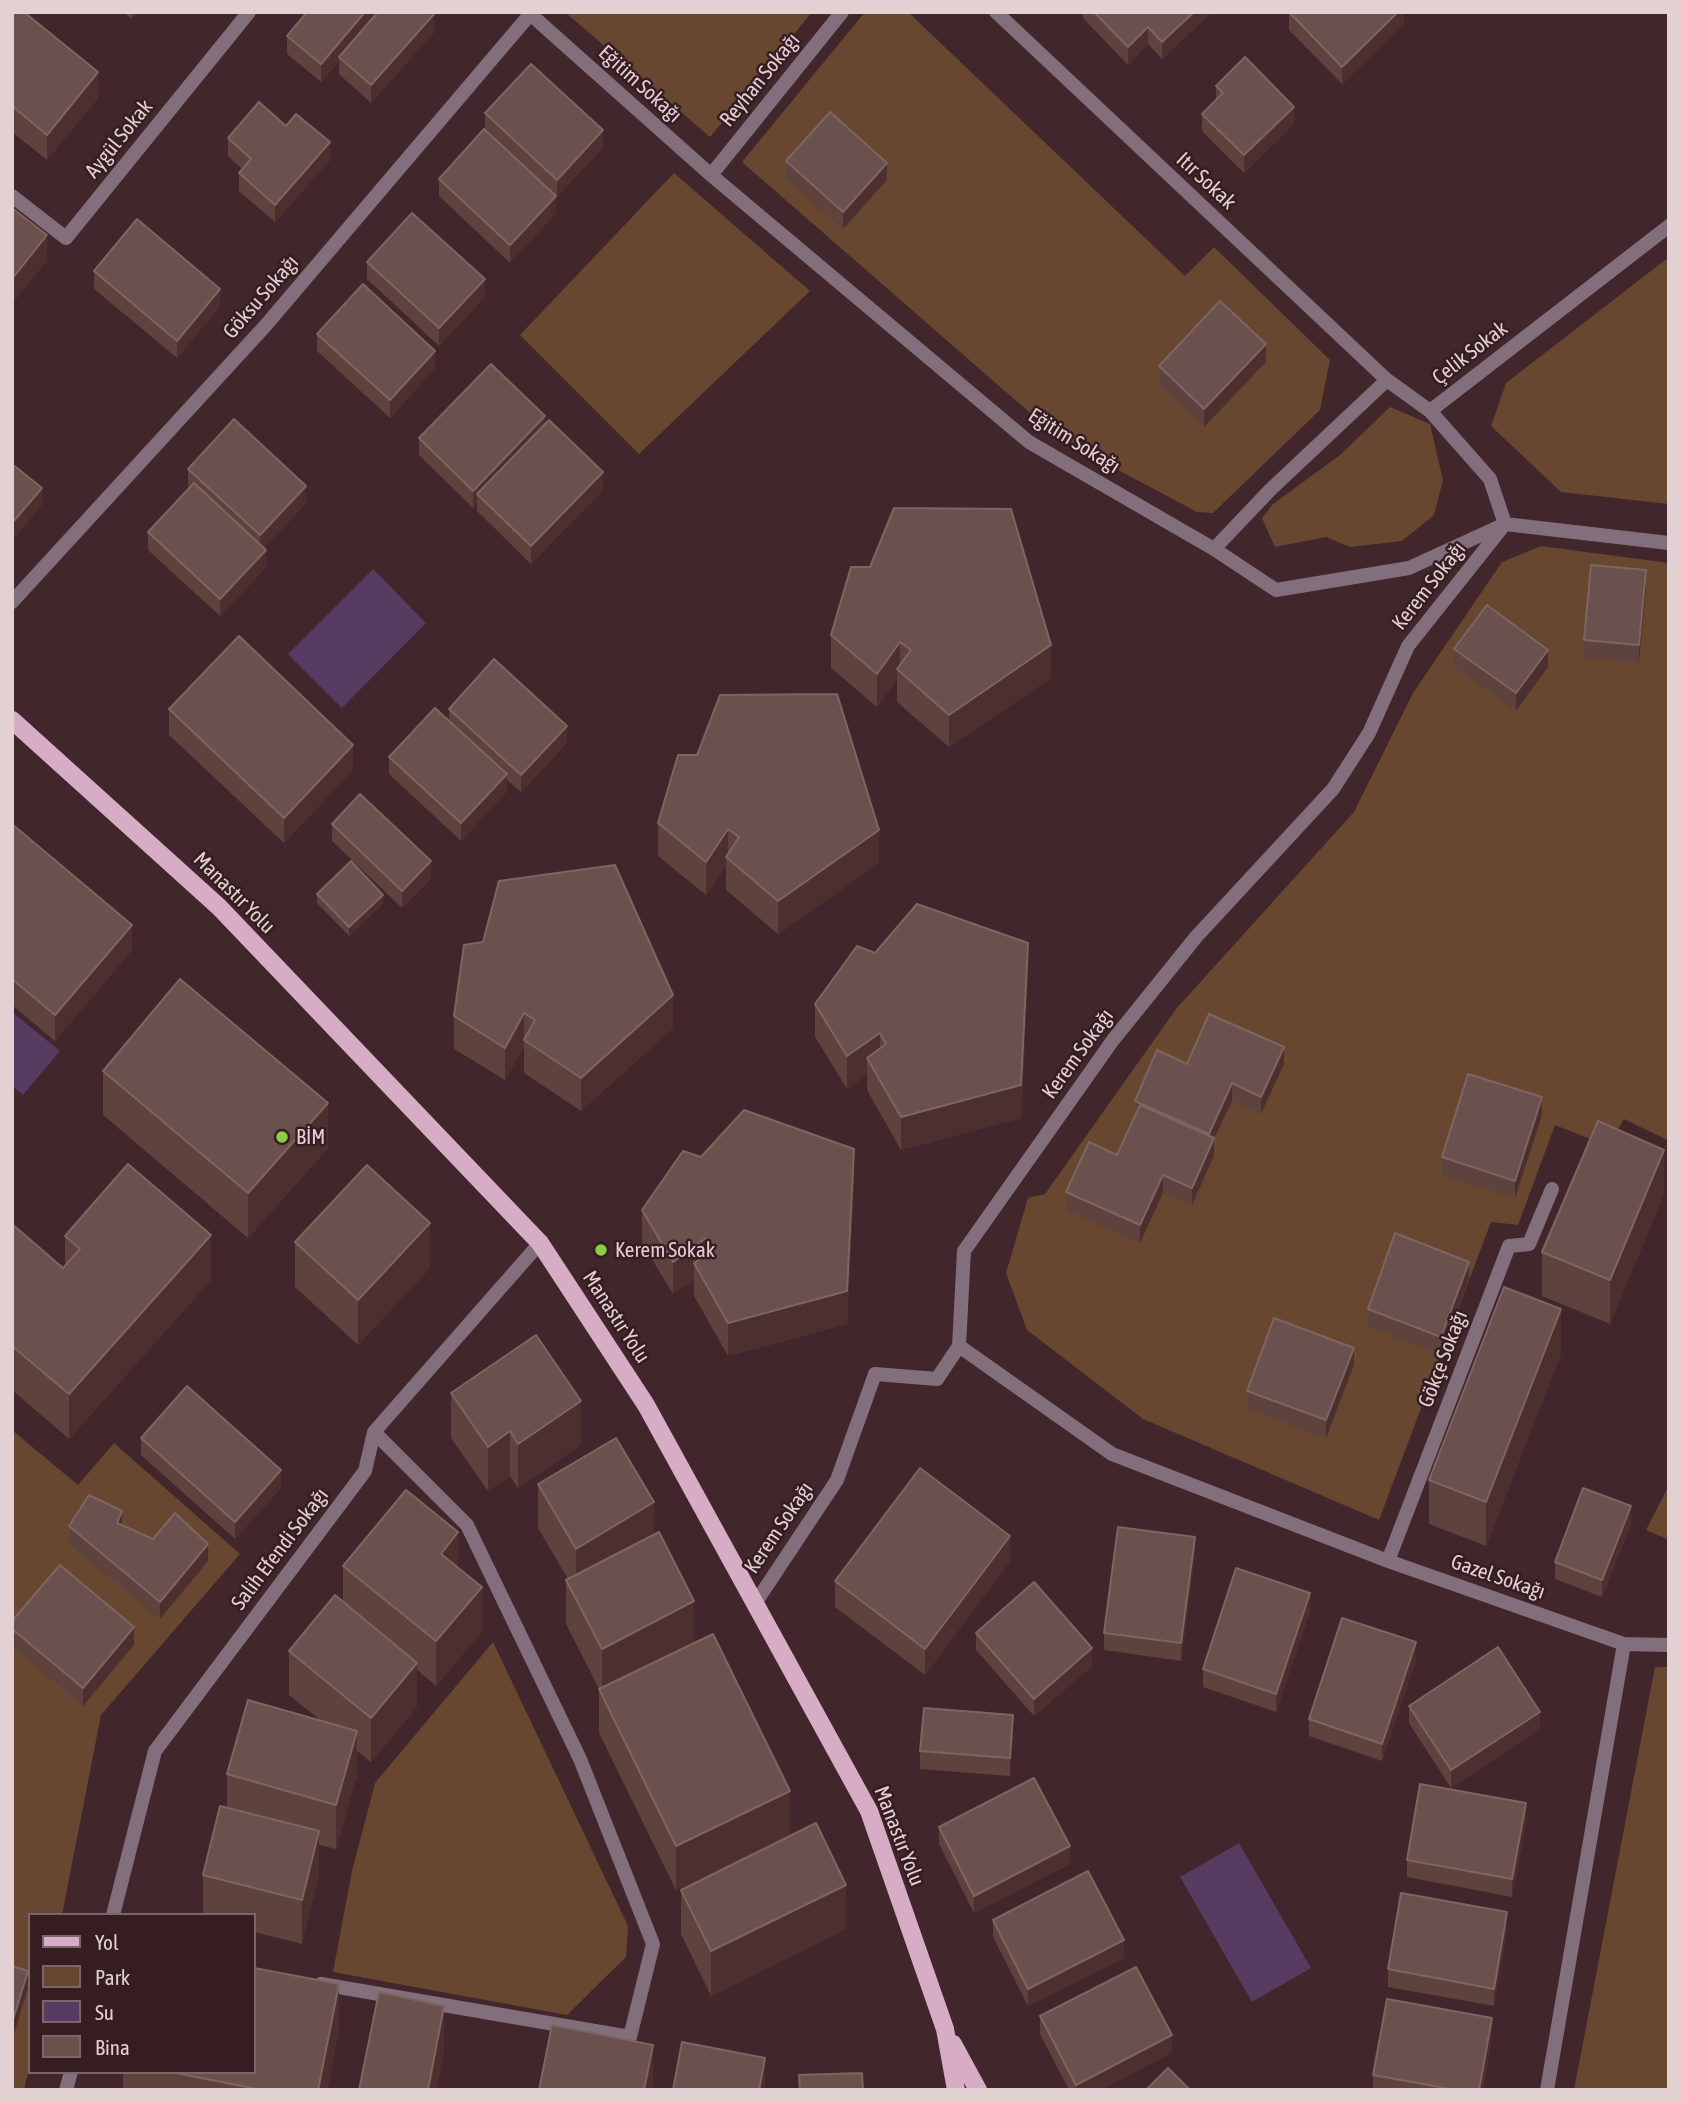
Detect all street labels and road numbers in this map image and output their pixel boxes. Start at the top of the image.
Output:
street label: Reyhan Sokağı [715,28,805,132]
street label: Eğitim Sokağı [593,40,687,128]
street label: Aygül Sokak [80,95,158,183]
street label: Itır Sokak [1171,147,1241,215]
street label: Göksu Sokağı [218,250,304,344]
street label: Çelik Sokak [1427,316,1513,390]
street label: Eğitim Sokağı [1024,403,1124,479]
street label: Kerem Sokağı [1387,537,1471,635]
street label: Manastır Yolu [188,847,280,939]
street label: Kerem Sokağı [1037,1004,1119,1104]
street label: Manastır Yolu [577,1266,655,1368]
street label: Gökçe Sokağı [1413,1307,1473,1411]
street label: Kerem Sokağı [739,1478,819,1578]
street label: Salih Efendi Sokağı [226,1483,334,1615]
street label: Gazel Sokağı [1448,1549,1548,1605]
street label: Manastır Yolu [868,1783,930,1889]

